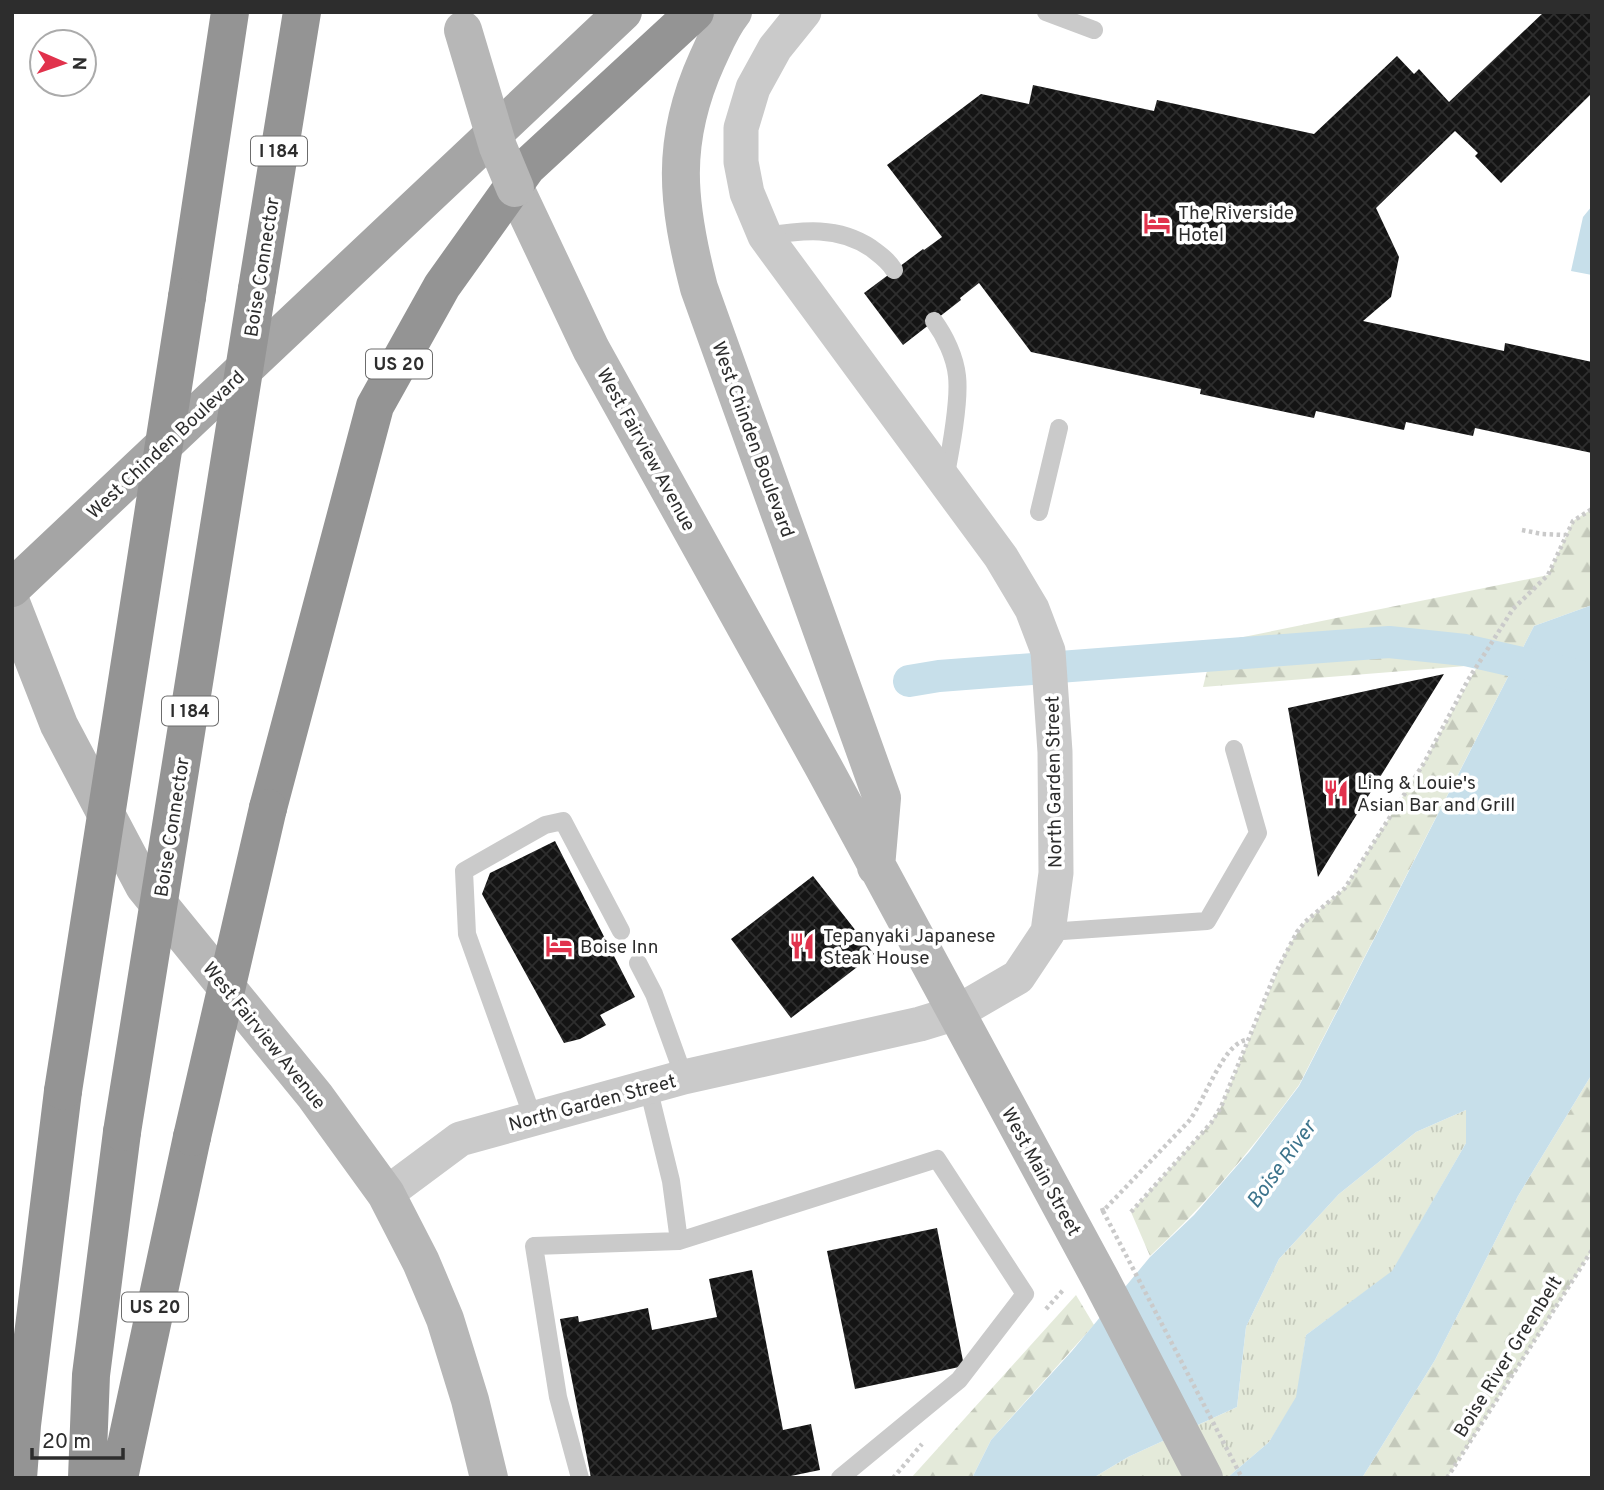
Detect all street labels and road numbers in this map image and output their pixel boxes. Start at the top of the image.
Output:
road number: I 184 [251,136,307,166]
street label: Boise Connector [240,195,286,339]
street label: West Chinden Boulevard [705,338,799,541]
road number: US 20 [366,350,432,378]
street label: West Fairview Avenue [590,364,700,536]
street label: West Chinden Boulevard [82,366,250,525]
road number: I 184 [162,696,218,726]
street label: North Garden Street [1041,696,1069,868]
street label: Boise Connector [150,755,196,899]
street label: West Fairview Avenue [197,958,330,1115]
street label: North Garden Street [506,1070,679,1138]
street label: West Main Street [995,1104,1085,1240]
street label: Boise River Greenbelt [1449,1272,1568,1442]
road number: US 20 [122,1292,188,1322]

